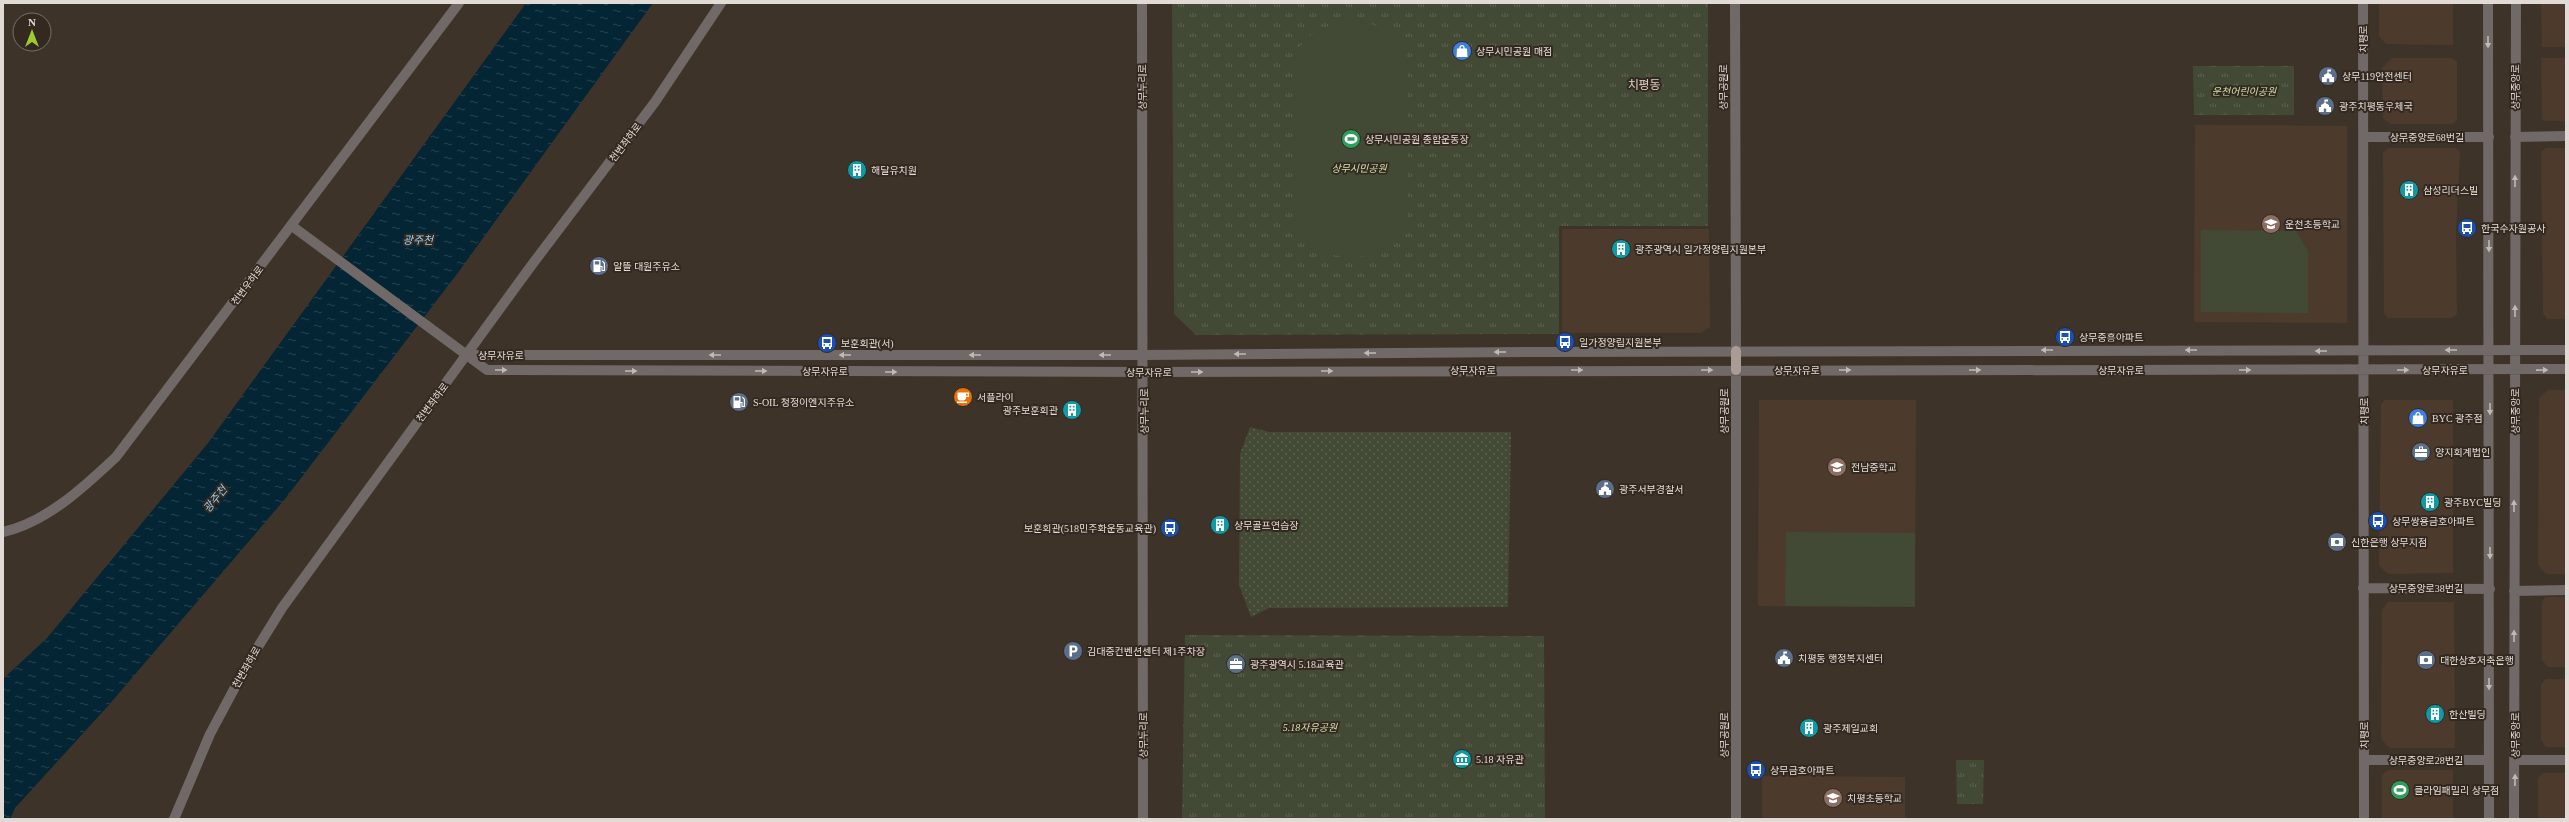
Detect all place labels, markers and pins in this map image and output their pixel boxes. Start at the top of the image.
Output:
shop icon: 상무시민공원 매점 [1451,40,1473,62]
place label: 상무시민공원 매점 [1476,46,1552,57]
public building icon: 상무119안전센터 [2317,65,2339,87]
place label: 상무119안전센터 [2342,71,2412,82]
public building icon: 광주치평동우체국 [2314,95,2336,117]
place label: 광주치평동우체국 [2339,101,2413,112]
sports icon: 상무시민공원 종합운동장 [1340,128,1362,150]
place label: 상무시민공원 종합운동장 [1365,134,1469,145]
building icon: 해달유치원 [846,159,868,181]
place label: 해달유치원 [871,165,917,176]
building icon: 삼성리더스빌 [2398,179,2420,201]
place label: 삼성리더스빌 [2423,185,2478,196]
school or university icon: 운천초등학교 [2260,213,2282,235]
bus stop icon: 한국수자원공사 [2456,217,2478,239]
place label: 운천초등학교 [2285,219,2340,230]
place label: 한국수자원공사 [2481,223,2546,234]
building icon: 광주광역시 일가정양립지원본부 [1610,238,1632,260]
place label: 광주광역시 일가정양립지원본부 [1635,244,1766,255]
fuel station icon: 알뜰 대원주유소 [588,255,610,277]
place label: 알뜰 대원주유소 [613,261,680,272]
bus stop icon: 상무중흥아파트 [2054,326,2076,348]
bus stop icon: 일가정양립지원본부 [1554,331,1576,353]
bus stop icon: 보훈회관(서) [816,332,838,354]
place label: 상무중흥아파트 [2079,332,2143,343]
place label: 일가정양립지원본부 [1579,337,1662,348]
place label: 보훈회관(서) [841,338,894,350]
cafe icon: 서플라이 [952,386,974,408]
fuel station icon: S-OIL 청정이엔지주유소 [728,391,750,413]
place label: 서플라이 [977,392,1014,403]
place label: S-OIL 청정이엔지주유소 [753,397,854,408]
building icon: 광주보훈회관 [1061,399,1083,421]
place label: 광주보훈회관 [1003,405,1059,416]
shop icon: BYC 광주점 [2407,407,2429,429]
place label: BYC 광주점 [2432,413,2483,424]
office icon: 양지회계법인 [2410,441,2432,463]
place label: 양지회계법인 [2435,447,2490,458]
school or university icon: 전남중학교 [1826,456,1848,478]
place label: 전남중학교 [1851,462,1897,473]
public building icon: 광주서부경찰서 [1594,478,1616,500]
place label: 광주서부경찰서 [1619,484,1683,495]
building icon: 광주BYC빌딩 [2419,491,2441,513]
place label: 광주BYC빌딩 [2444,497,2501,508]
bus stop icon: 상무쌍용금호아파트 [2367,510,2389,532]
building icon: 상무골프연습장 [1209,514,1231,536]
place label: 상무쌍용금호아파트 [2392,516,2475,527]
bus stop icon: 보훈회관(518민주화운동교육관) [1159,517,1181,539]
place label: 상무골프연습장 [1234,520,1298,531]
place label: 보훈회관(518민주화운동교육관) [1024,523,1156,535]
bank icon: 신한은행 상무지점 [2326,531,2348,553]
place label: 신한은행 상무지점 [2351,537,2427,548]
parking icon: 김대중컨벤션센터 제1주차장 [1062,640,1084,662]
place label: 김대중컨벤션센터 제1주차장 [1087,646,1205,657]
public building icon: 치평동 행정복지센터 [1773,647,1795,669]
bank icon: 대한상호저축은행 [2415,649,2437,671]
office icon: 광주광역시 5.18교육관 [1225,653,1247,675]
place label: 치평동 행정복지센터 [1798,653,1883,664]
place label: 대한상호저축은행 [2440,655,2514,666]
place label: 광주광역시 5.18교육관 [1250,659,1344,670]
building icon: 한산빌딩 [2424,703,2446,725]
place label: 한산빌딩 [2449,709,2486,720]
building icon: 광주제일교회 [1798,717,1820,739]
place label: 광주제일교회 [1823,723,1878,734]
museum icon: 5.18 자유관 [1451,748,1473,770]
place label: 5.18 자유관 [1476,754,1524,765]
bus stop icon: 상무금호아파트 [1745,759,1767,781]
place label: 상무금호아파트 [1770,765,1834,776]
sports icon: 클라임패밀리 상무점 [2389,779,2411,801]
place label: 클라임패밀리 상무점 [2414,785,2499,796]
school or university icon: 치평초등학교 [1822,787,1844,809]
place label: 치평초등학교 [1847,793,1902,804]

